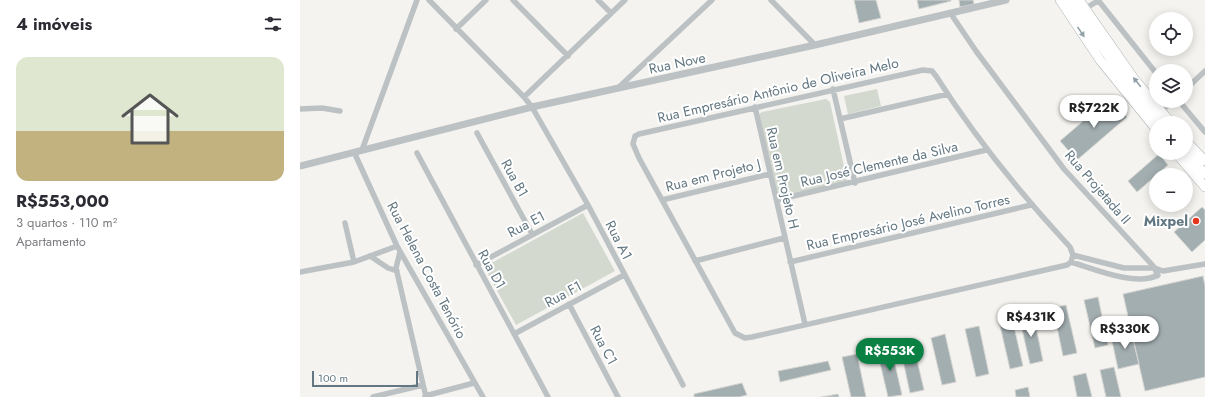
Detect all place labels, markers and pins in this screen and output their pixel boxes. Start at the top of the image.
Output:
pin: R$722K [1061,95,1127,129]
place label: Mixpel [1144,211,1188,231]
marker: Mixpel [1191,216,1201,226]
pin: R$431K [998,304,1064,338]
pin: R$330K [1092,316,1158,350]
pin: R$553K [857,338,923,372]

